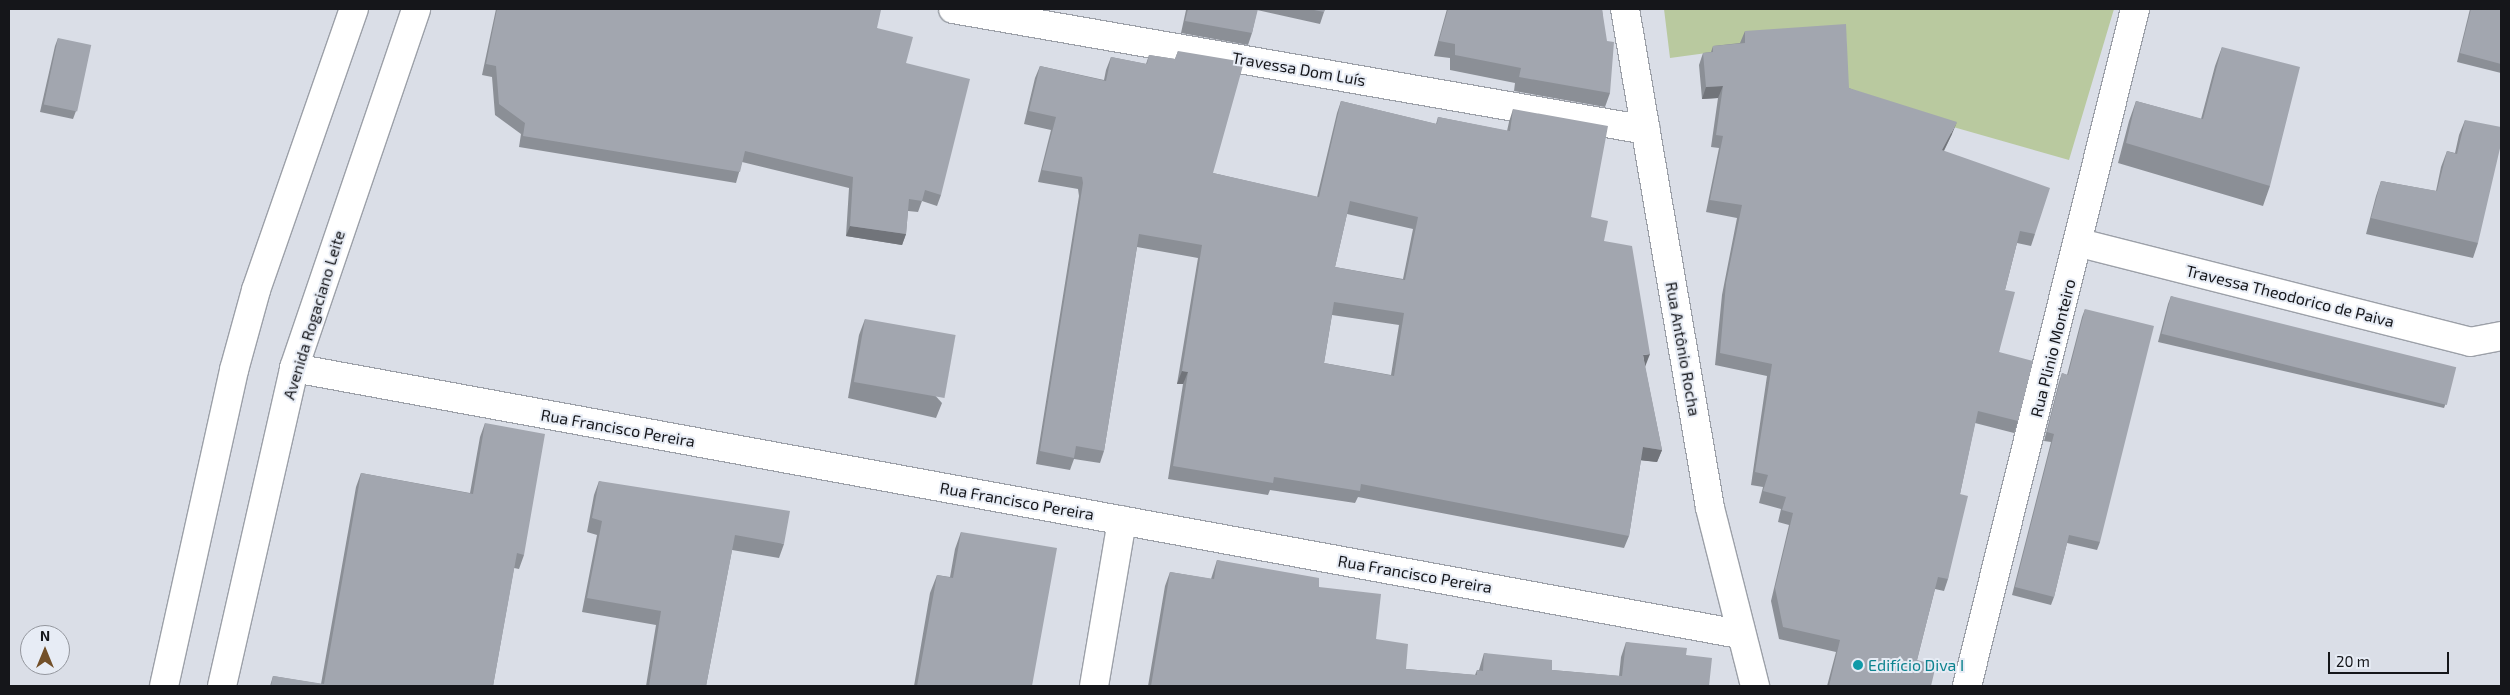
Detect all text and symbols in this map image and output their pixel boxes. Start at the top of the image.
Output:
street label: Travessa Dom Luís [1231,48,1367,90]
street label: Avenida Rogaciano Leite [279,228,349,402]
street label: Travessa Theodorico de Paiva [2184,261,2396,331]
street label: Rua Plinio Monteiro [2027,277,2079,419]
street label: Rua Antônio Rocha [1662,280,1704,418]
street label: Rua Francisco Pereira [539,405,697,451]
street label: Rua Francisco Pereira [938,478,1096,524]
street label: Rua Francisco Pereira [1336,551,1494,597]
north arrow [20,625,70,675]
text: N [40,627,50,644]
scale bar [2330,642,2451,674]
text: 20 m [2336,652,2370,670]
place label: Edifício Diva I [1868,655,1964,675]
marker: Edifício Diva I [1852,659,1864,671]

